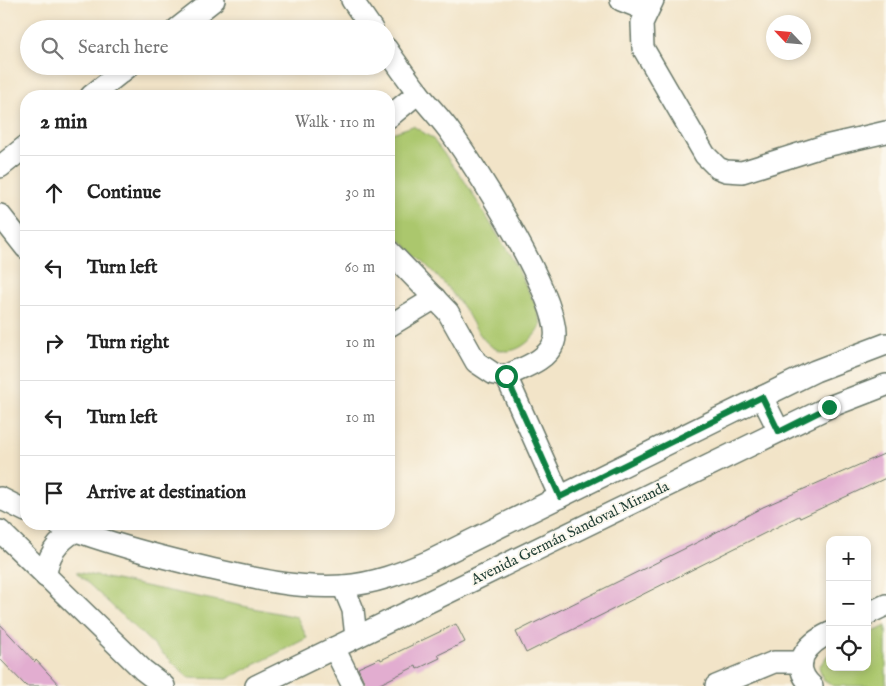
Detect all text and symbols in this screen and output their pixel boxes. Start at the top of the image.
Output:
north arrow [766,15,811,60]
search box [20,20,395,75]
icon: search [38,34,66,62]
text: Search here [78,36,169,60]
text: 2 min [40,109,87,136]
text: Walk · 110 m [295,113,375,133]
icon: ahead [40,179,68,207]
text: Continue [87,181,161,205]
text: 30 m [345,183,375,203]
icon: left [40,254,68,282]
text: Turn left [87,256,158,280]
text: 60 m [345,258,375,278]
icon: right [40,329,68,357]
text: Turn right [87,331,169,355]
text: 10 m [345,333,375,353]
route start [495,365,518,388]
route end [818,396,841,419]
icon: left [40,404,68,432]
text: Turn left [87,406,158,430]
text: 10 m [345,408,375,428]
street label: Avenida Germán Sandoval Miranda [467,477,672,590]
icon: arrive [40,479,68,507]
text: Arrive at destination [87,481,246,505]
map controls [826,536,871,671]
button: + [826,536,871,581]
button: − [826,581,871,626]
button: locate [826,626,871,671]

